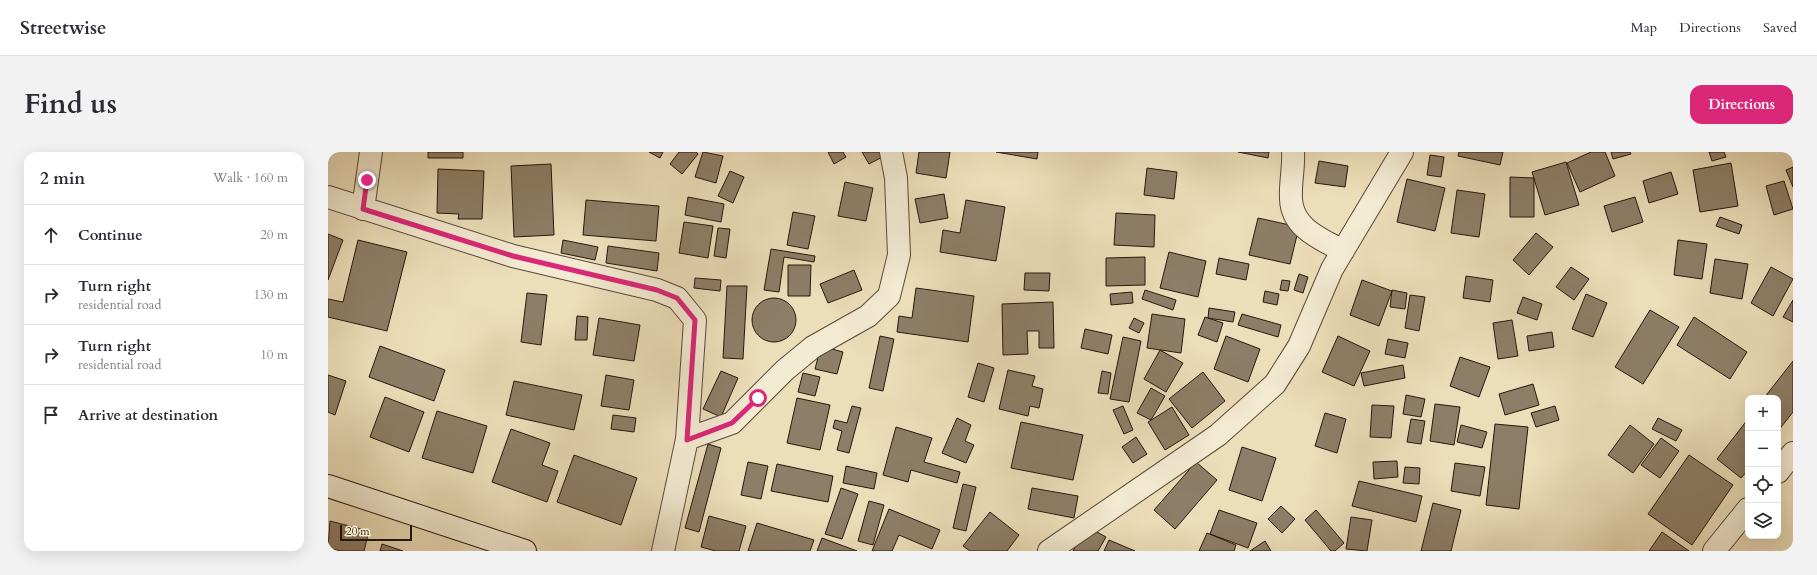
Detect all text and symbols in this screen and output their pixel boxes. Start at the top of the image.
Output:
text: Streetwise [20,15,107,41]
text: Map [1631,18,1657,37]
text: Directions [1679,18,1741,37]
text: Saved [1763,18,1797,37]
text: Find us [24,85,117,123]
button: Directions [1690,85,1793,124]
text: 2 min [40,167,85,190]
text: Walk · 160 m [213,169,288,187]
route end [358,171,376,189]
icon: ahead [40,224,62,246]
text: Continue [78,225,143,245]
text: 20 m [260,226,288,244]
text: Turn right [78,276,151,296]
icon: right [40,284,62,306]
text: 130 m [254,286,288,304]
text: residential road [78,296,161,314]
text: Turn right [78,336,151,356]
icon: right [40,344,62,366]
text: 10 m [260,346,288,364]
text: residential road [78,356,161,374]
route start [749,389,767,407]
map controls [1745,395,1781,539]
button: + [1745,395,1781,431]
icon: arrive [40,404,62,426]
text: Arrive at destination [78,405,218,425]
button: − [1745,431,1781,467]
button: locate [1745,467,1781,503]
button: layers [1745,503,1781,539]
scale bar [340,523,412,542]
text: 20 m [346,524,370,539]

